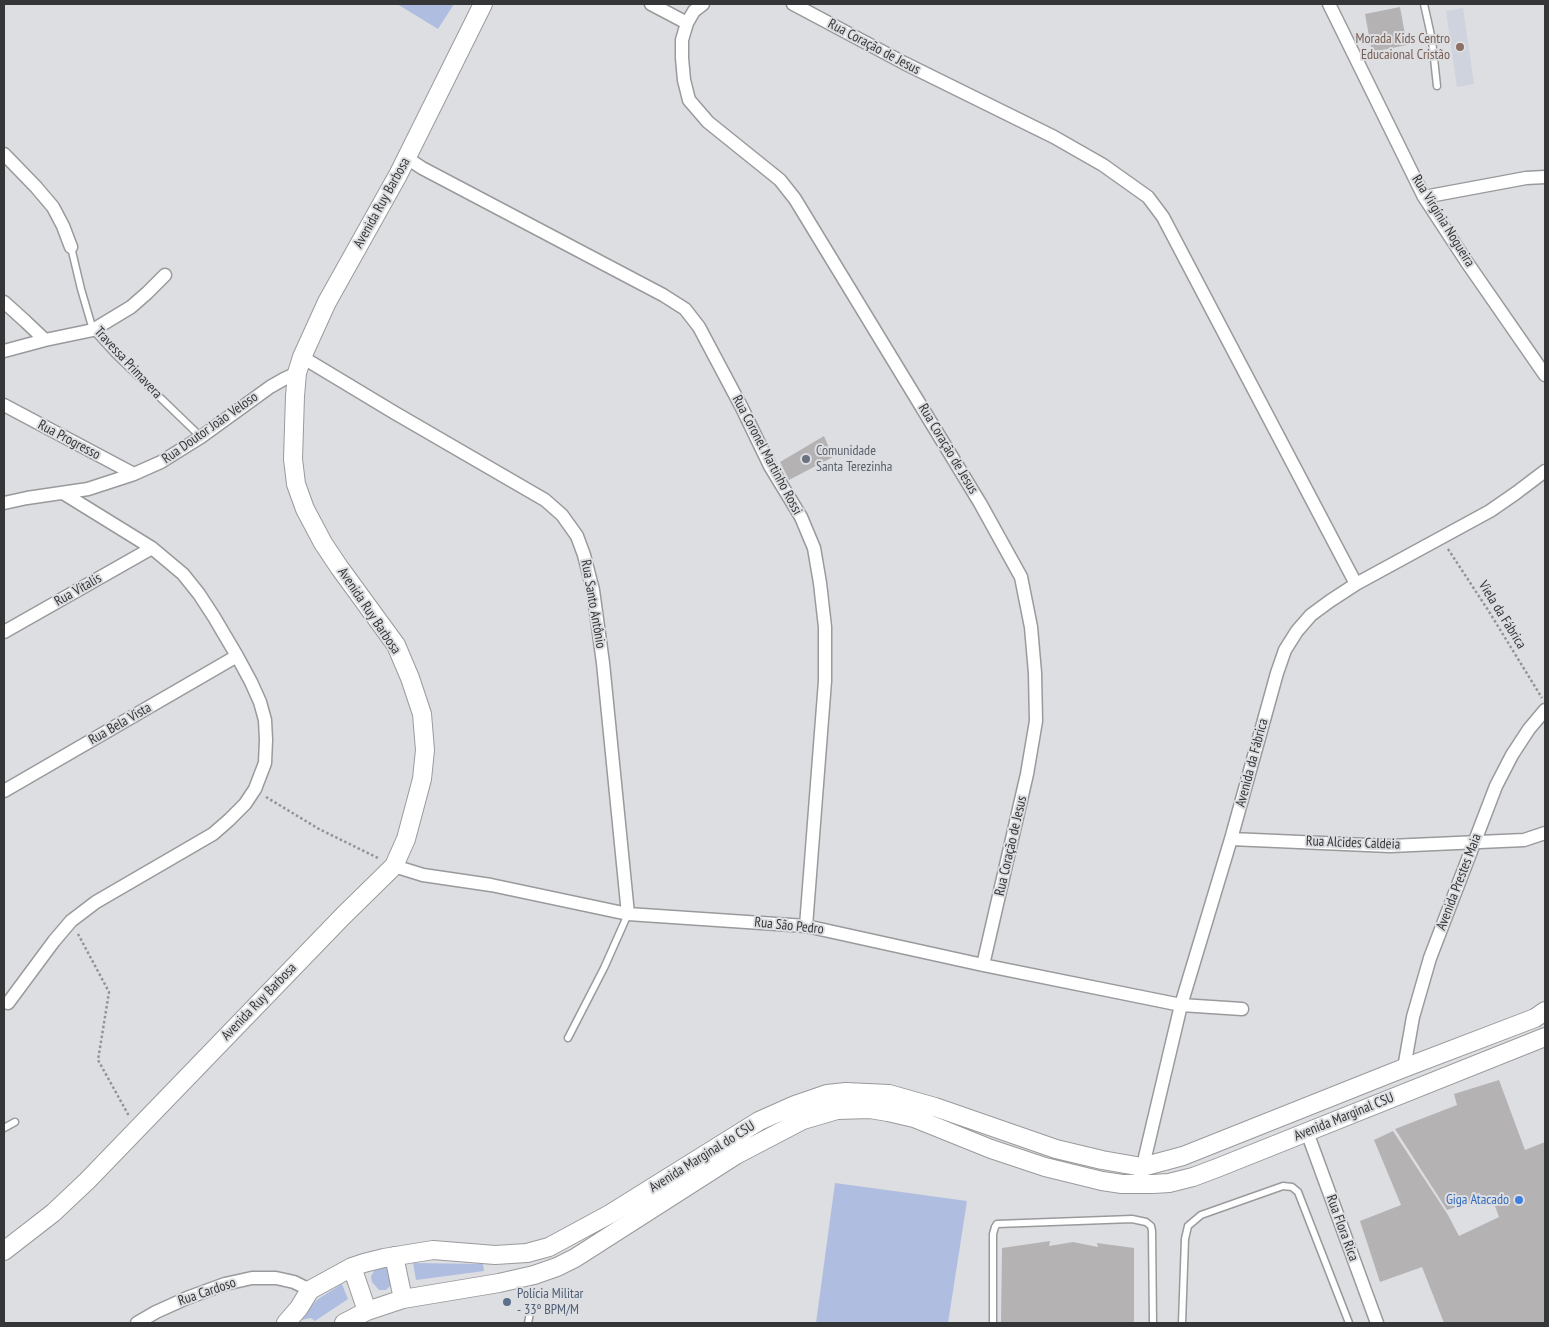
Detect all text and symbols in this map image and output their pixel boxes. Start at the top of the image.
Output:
street label: Rua Coração de Jesus [825,16,923,78]
place label: Morada Kids Centro Educaional Cristão [1356,31,1450,64]
marker: Morada Kids Centro Educaional Cristão [1454,41,1466,53]
street label: Avenida Ruy Barbosa [350,155,414,251]
street label: Rua Virgínia Nogueira [1408,172,1478,270]
street label: Travessa Primavera [91,324,165,402]
street label: Rua Doutor João Veloso [159,389,261,467]
street label: Rua Coronel Martinho Rossi [728,392,806,518]
street label: Rua Coração de Jesus [915,401,981,497]
street label: Rua Progresso [35,417,103,463]
place label: Comunidade Santa Terezinha [816,443,892,476]
marker: Comunidade Santa Terezinha [800,453,812,465]
street label: Rua Santo Antônio [577,558,609,650]
street label: Avenida Ruy Barbosa [334,565,404,657]
street label: Rua Vitalis [52,570,104,610]
street label: Viela da Fábrica [1475,578,1529,652]
street label: Rua Bela Vista [86,699,154,749]
street label: Avenida da Fábrica [1232,717,1272,809]
street label: Rua Coração de Jesus [991,794,1031,898]
street label: Avenida Prestes Maia [1433,831,1485,933]
street label: Rua Alcides Caldeia [1306,833,1400,853]
street label: Rua São Pedro [754,914,824,938]
street label: Avenida Ruy Barbosa [218,960,300,1044]
street label: Avenida Marginal CSU [1292,1089,1396,1145]
street label: Avenida Marginal do CSU [646,1118,758,1196]
place label: Giga Atacado [1446,1192,1509,1208]
street label: Rua Flora Rica [1322,1193,1362,1263]
marker: Giga Atacado [1513,1194,1525,1206]
street label: Rua Cardoso [176,1274,238,1310]
place label: Polícia Militar - 33º BPM/M [517,1286,583,1318]
marker: Polícia Militar - 33º BPM/M [501,1296,513,1308]

